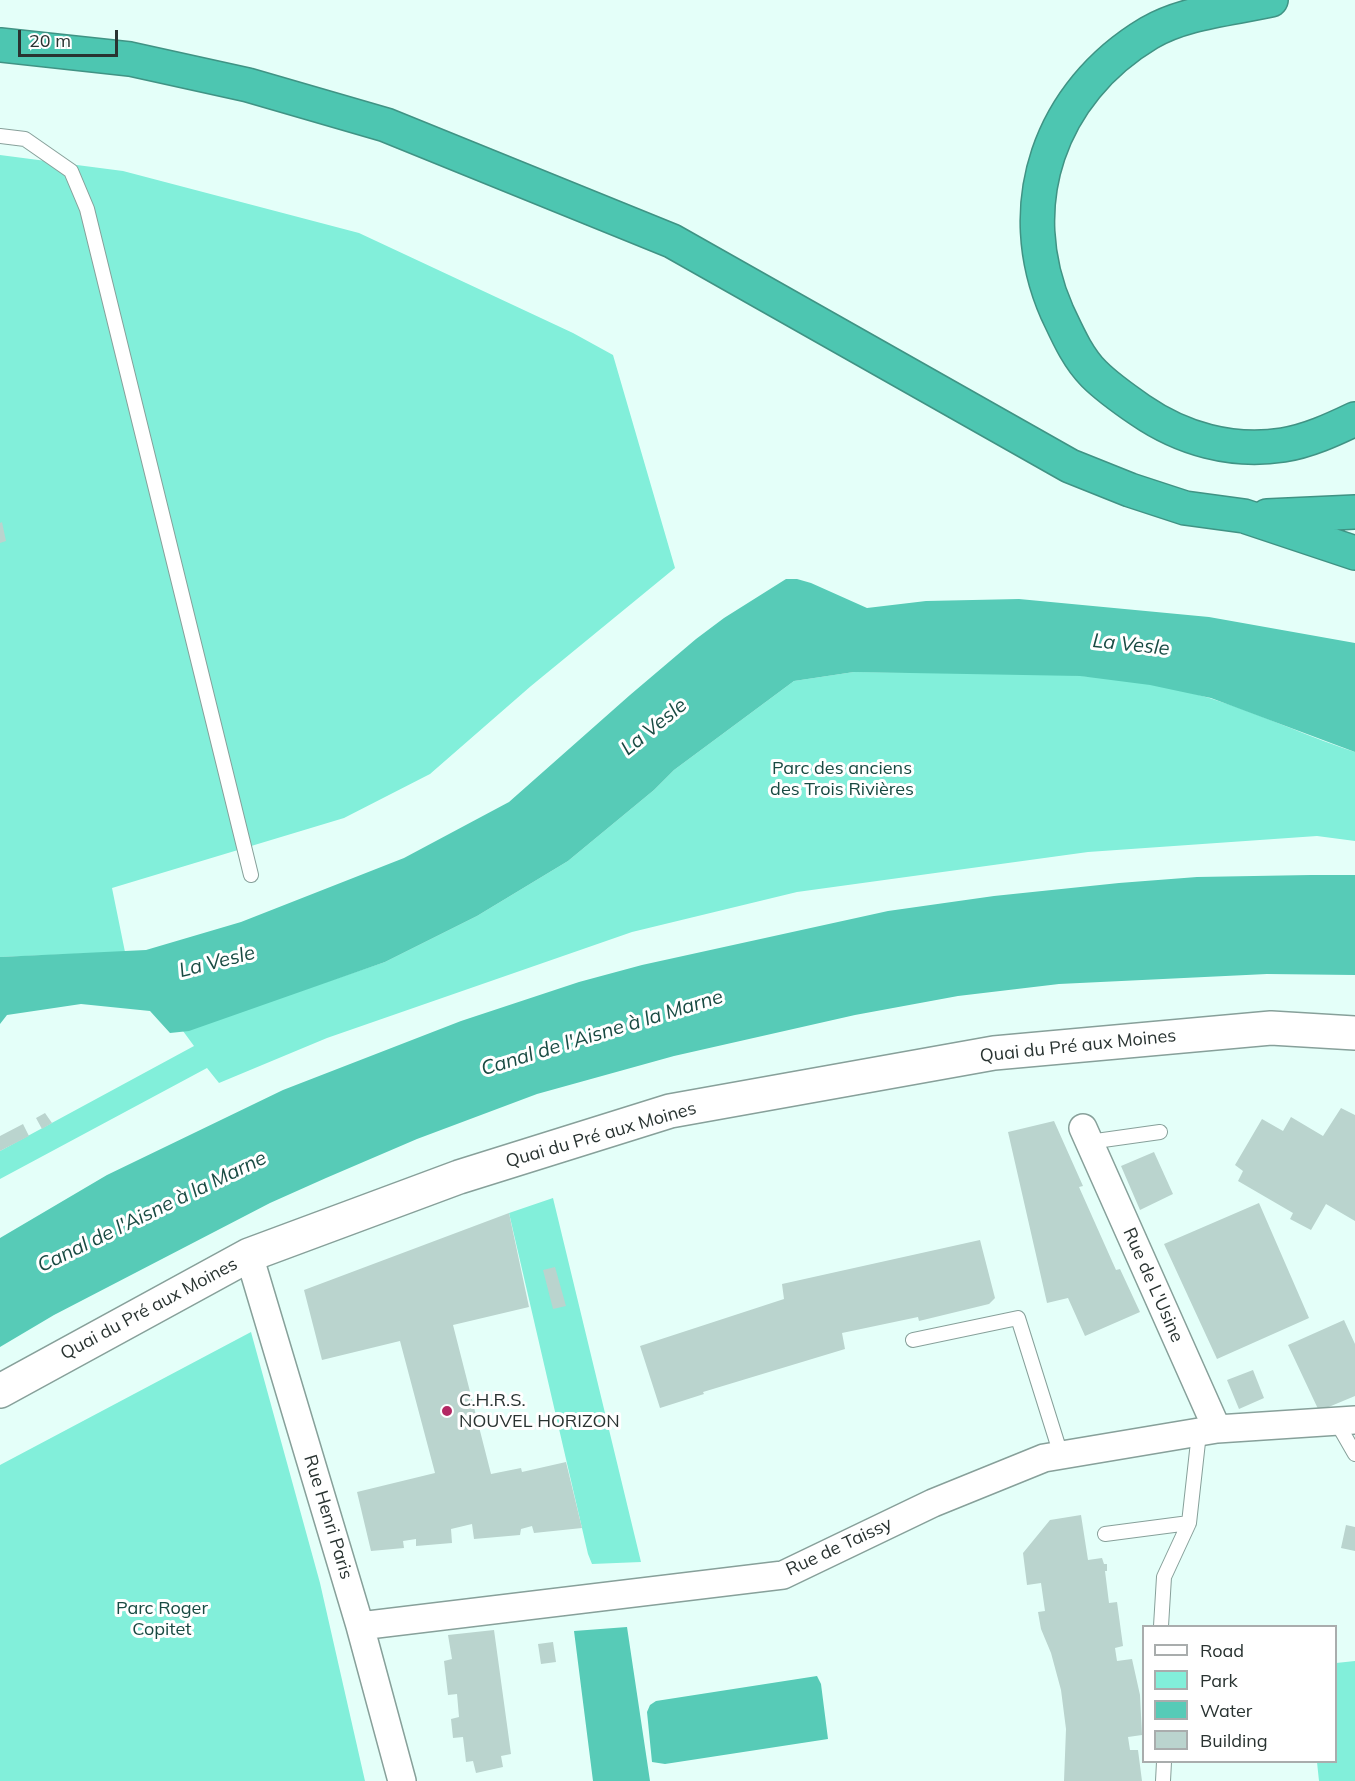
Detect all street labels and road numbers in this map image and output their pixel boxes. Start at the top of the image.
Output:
street label: Quai du Pré aux Moines [979,1025,1177,1067]
street label: Quai du Pré aux Moines [503,1097,699,1173]
street label: Rue de L'Usine [1118,1224,1188,1346]
street label: Quai du Pré aux Moines [57,1253,241,1365]
street label: Rue Henri Paris [299,1452,357,1582]
street label: Rue de Taissy [783,1513,895,1581]

